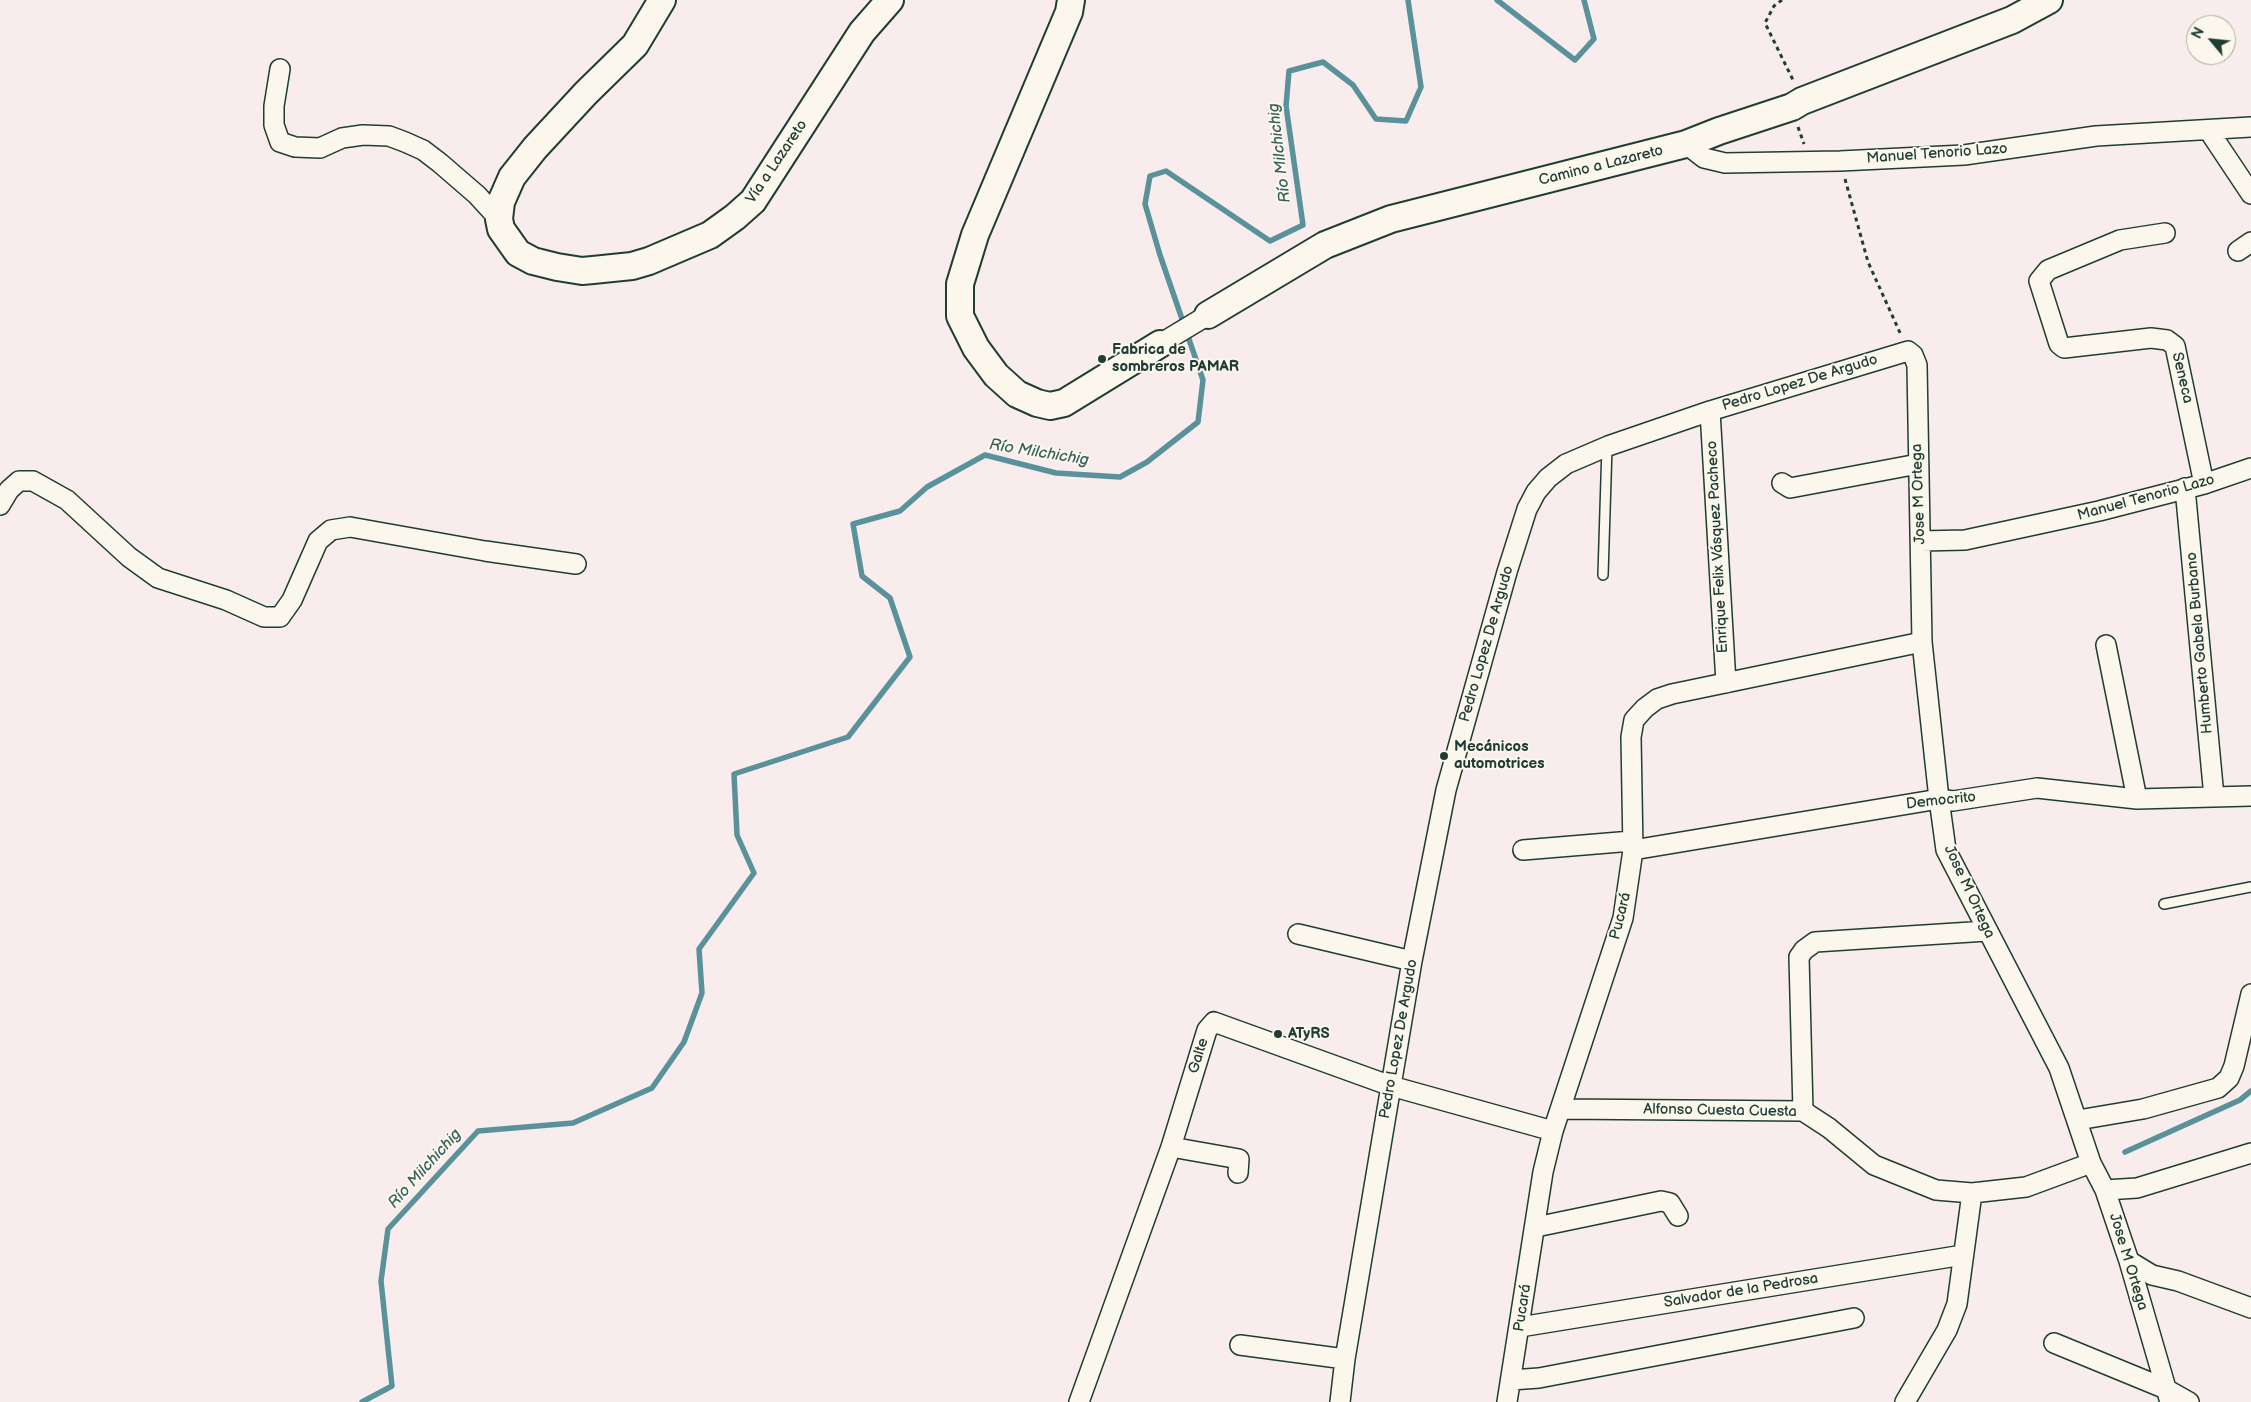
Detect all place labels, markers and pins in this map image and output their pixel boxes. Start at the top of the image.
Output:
place label: Fabrica de sombreros PAMAR [1112,341,1239,376]
marker: Fabrica de sombreros PAMAR [1096,353,1108,365]
place label: Mecánicos automotrices [1454,738,1545,773]
marker: Mecánicos automotrices [1438,750,1450,762]
place label: ATyRS [1288,1025,1330,1043]
marker: ATyRS [1272,1028,1284,1040]

